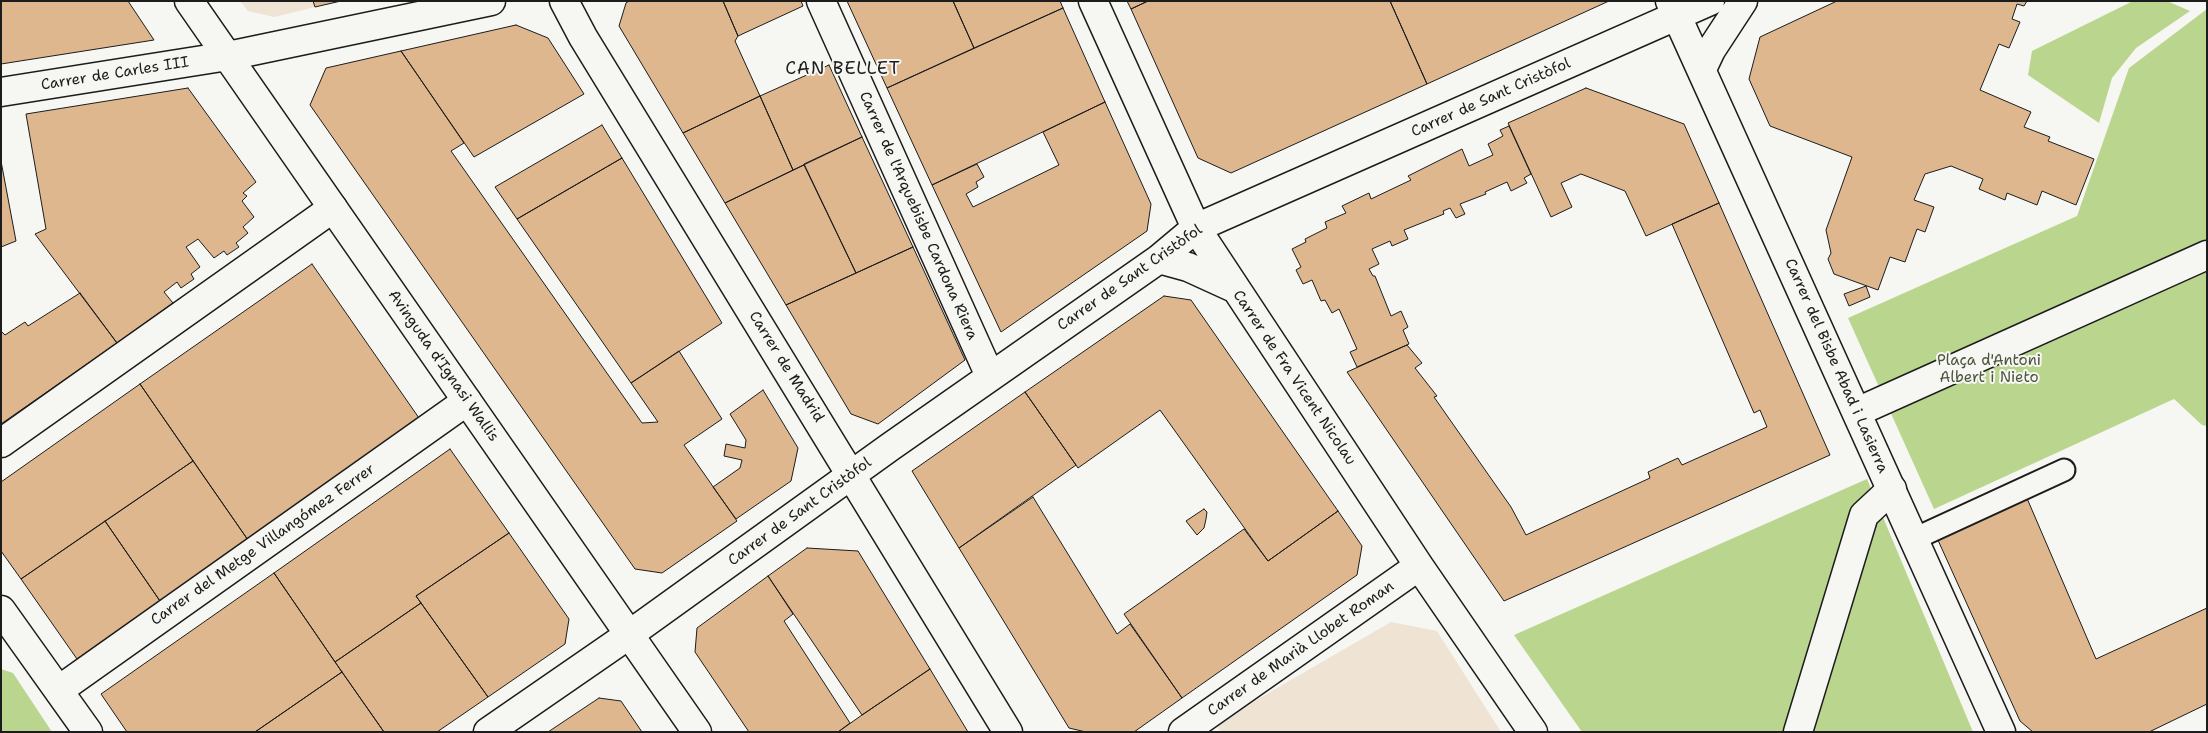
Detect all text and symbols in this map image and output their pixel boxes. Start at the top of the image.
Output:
street label: Carrer de Carles III [40,53,190,95]
street label: Carrer de Sant Cristòfol [1409,55,1573,141]
district label: CAN BELLET [784,58,902,80]
street label: Carrer de l'Arquebisbe Cardona Riera [855,89,981,343]
street label: Carrer de Sant Cristòfol [1054,221,1206,335]
street label: Carrer del Bisbe Abad i Lasierra [1780,256,1892,476]
street label: Avinguda d'Ignasi Wallis [384,287,502,445]
street label: Carrer de Fra Vicent Nicolau [1229,287,1359,469]
street label: Carrer de Madrid [745,308,827,426]
park label: Plaça d'Antoni Albert i Nieto [1937,352,2041,387]
street label: Carrer de Sant Cristòfol [725,454,875,570]
street label: Carrer del Metge Villangómez Ferrer [148,460,378,630]
street label: Carrer de Marià Llobet Roman [1204,578,1398,720]

